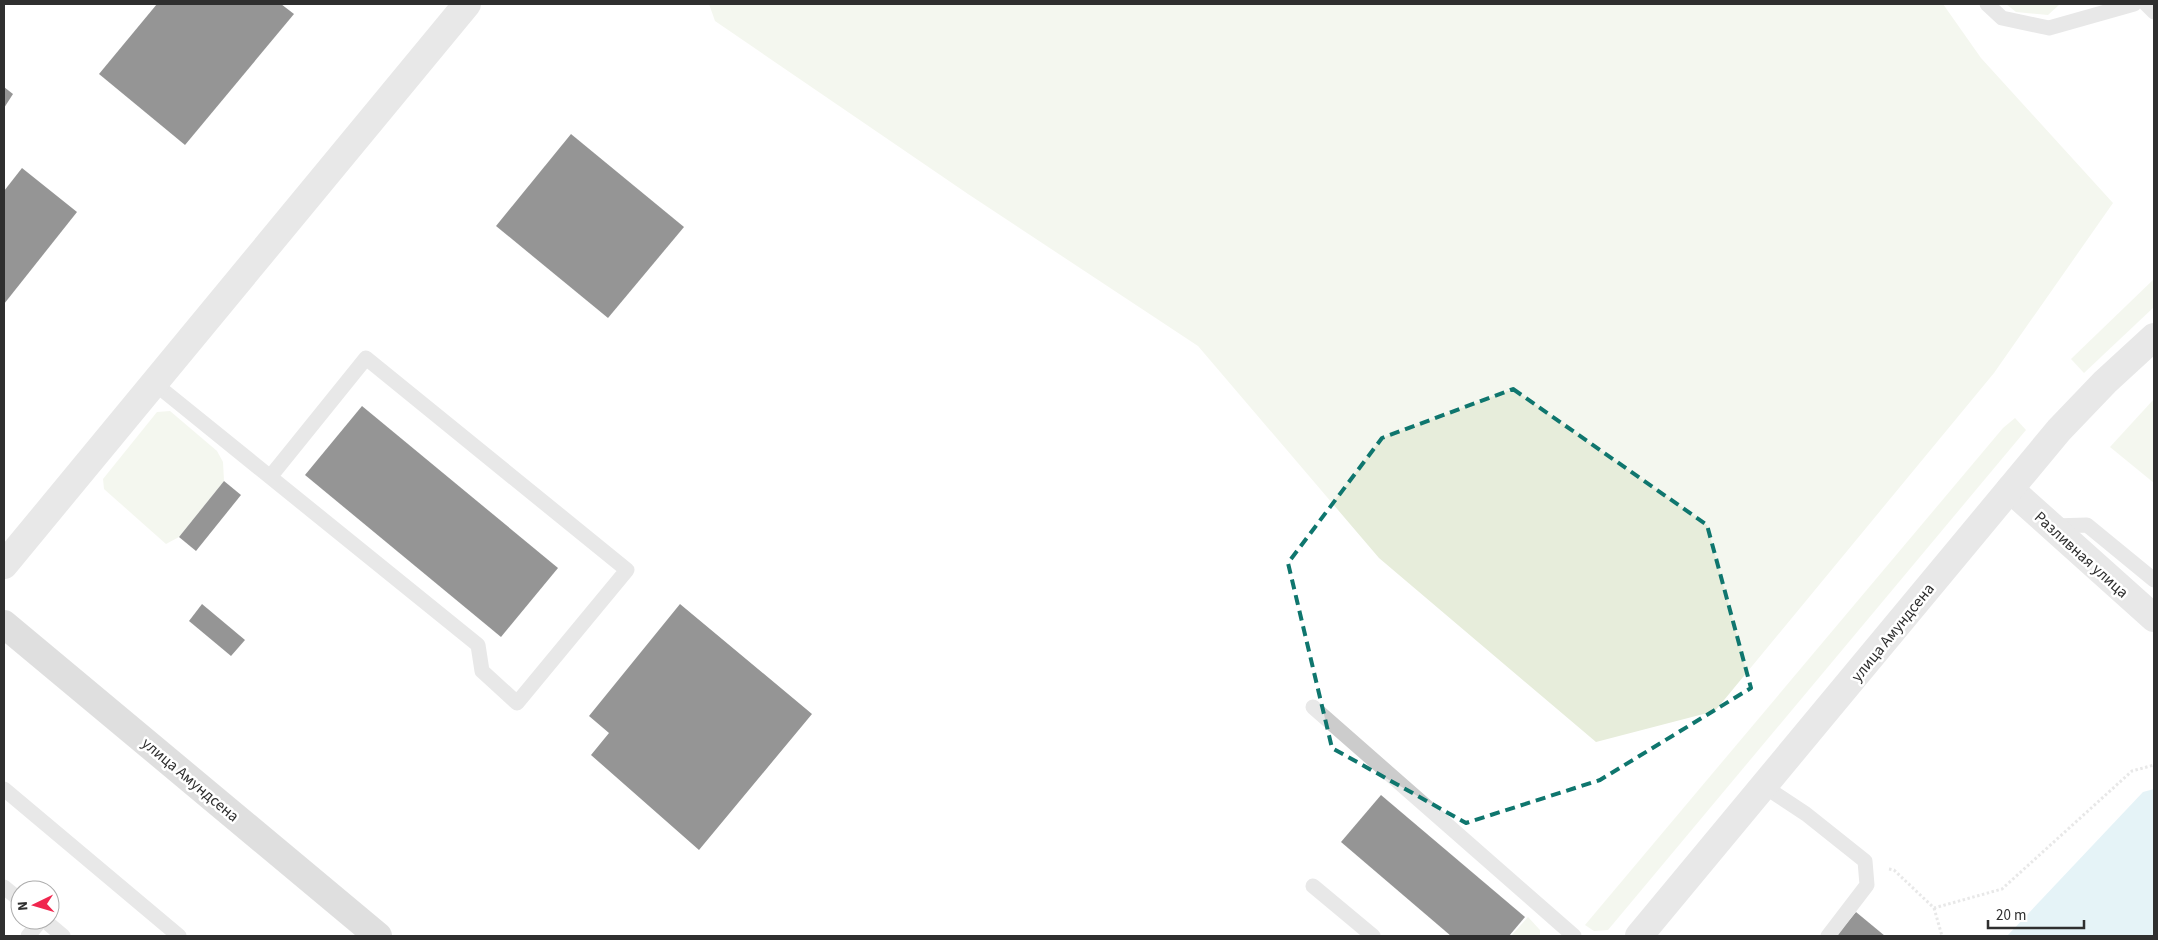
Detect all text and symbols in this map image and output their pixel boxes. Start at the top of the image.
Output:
street label: Разливная улица [2029,506,2133,603]
street label: улица Амундсена [1846,579,1939,687]
street label: улица Амундсена [137,732,244,827]
north arrow [10,880,60,930]
scale bar [1988,898,2084,930]
text: N [13,901,33,912]
text: 20 m [1996,905,2026,926]

